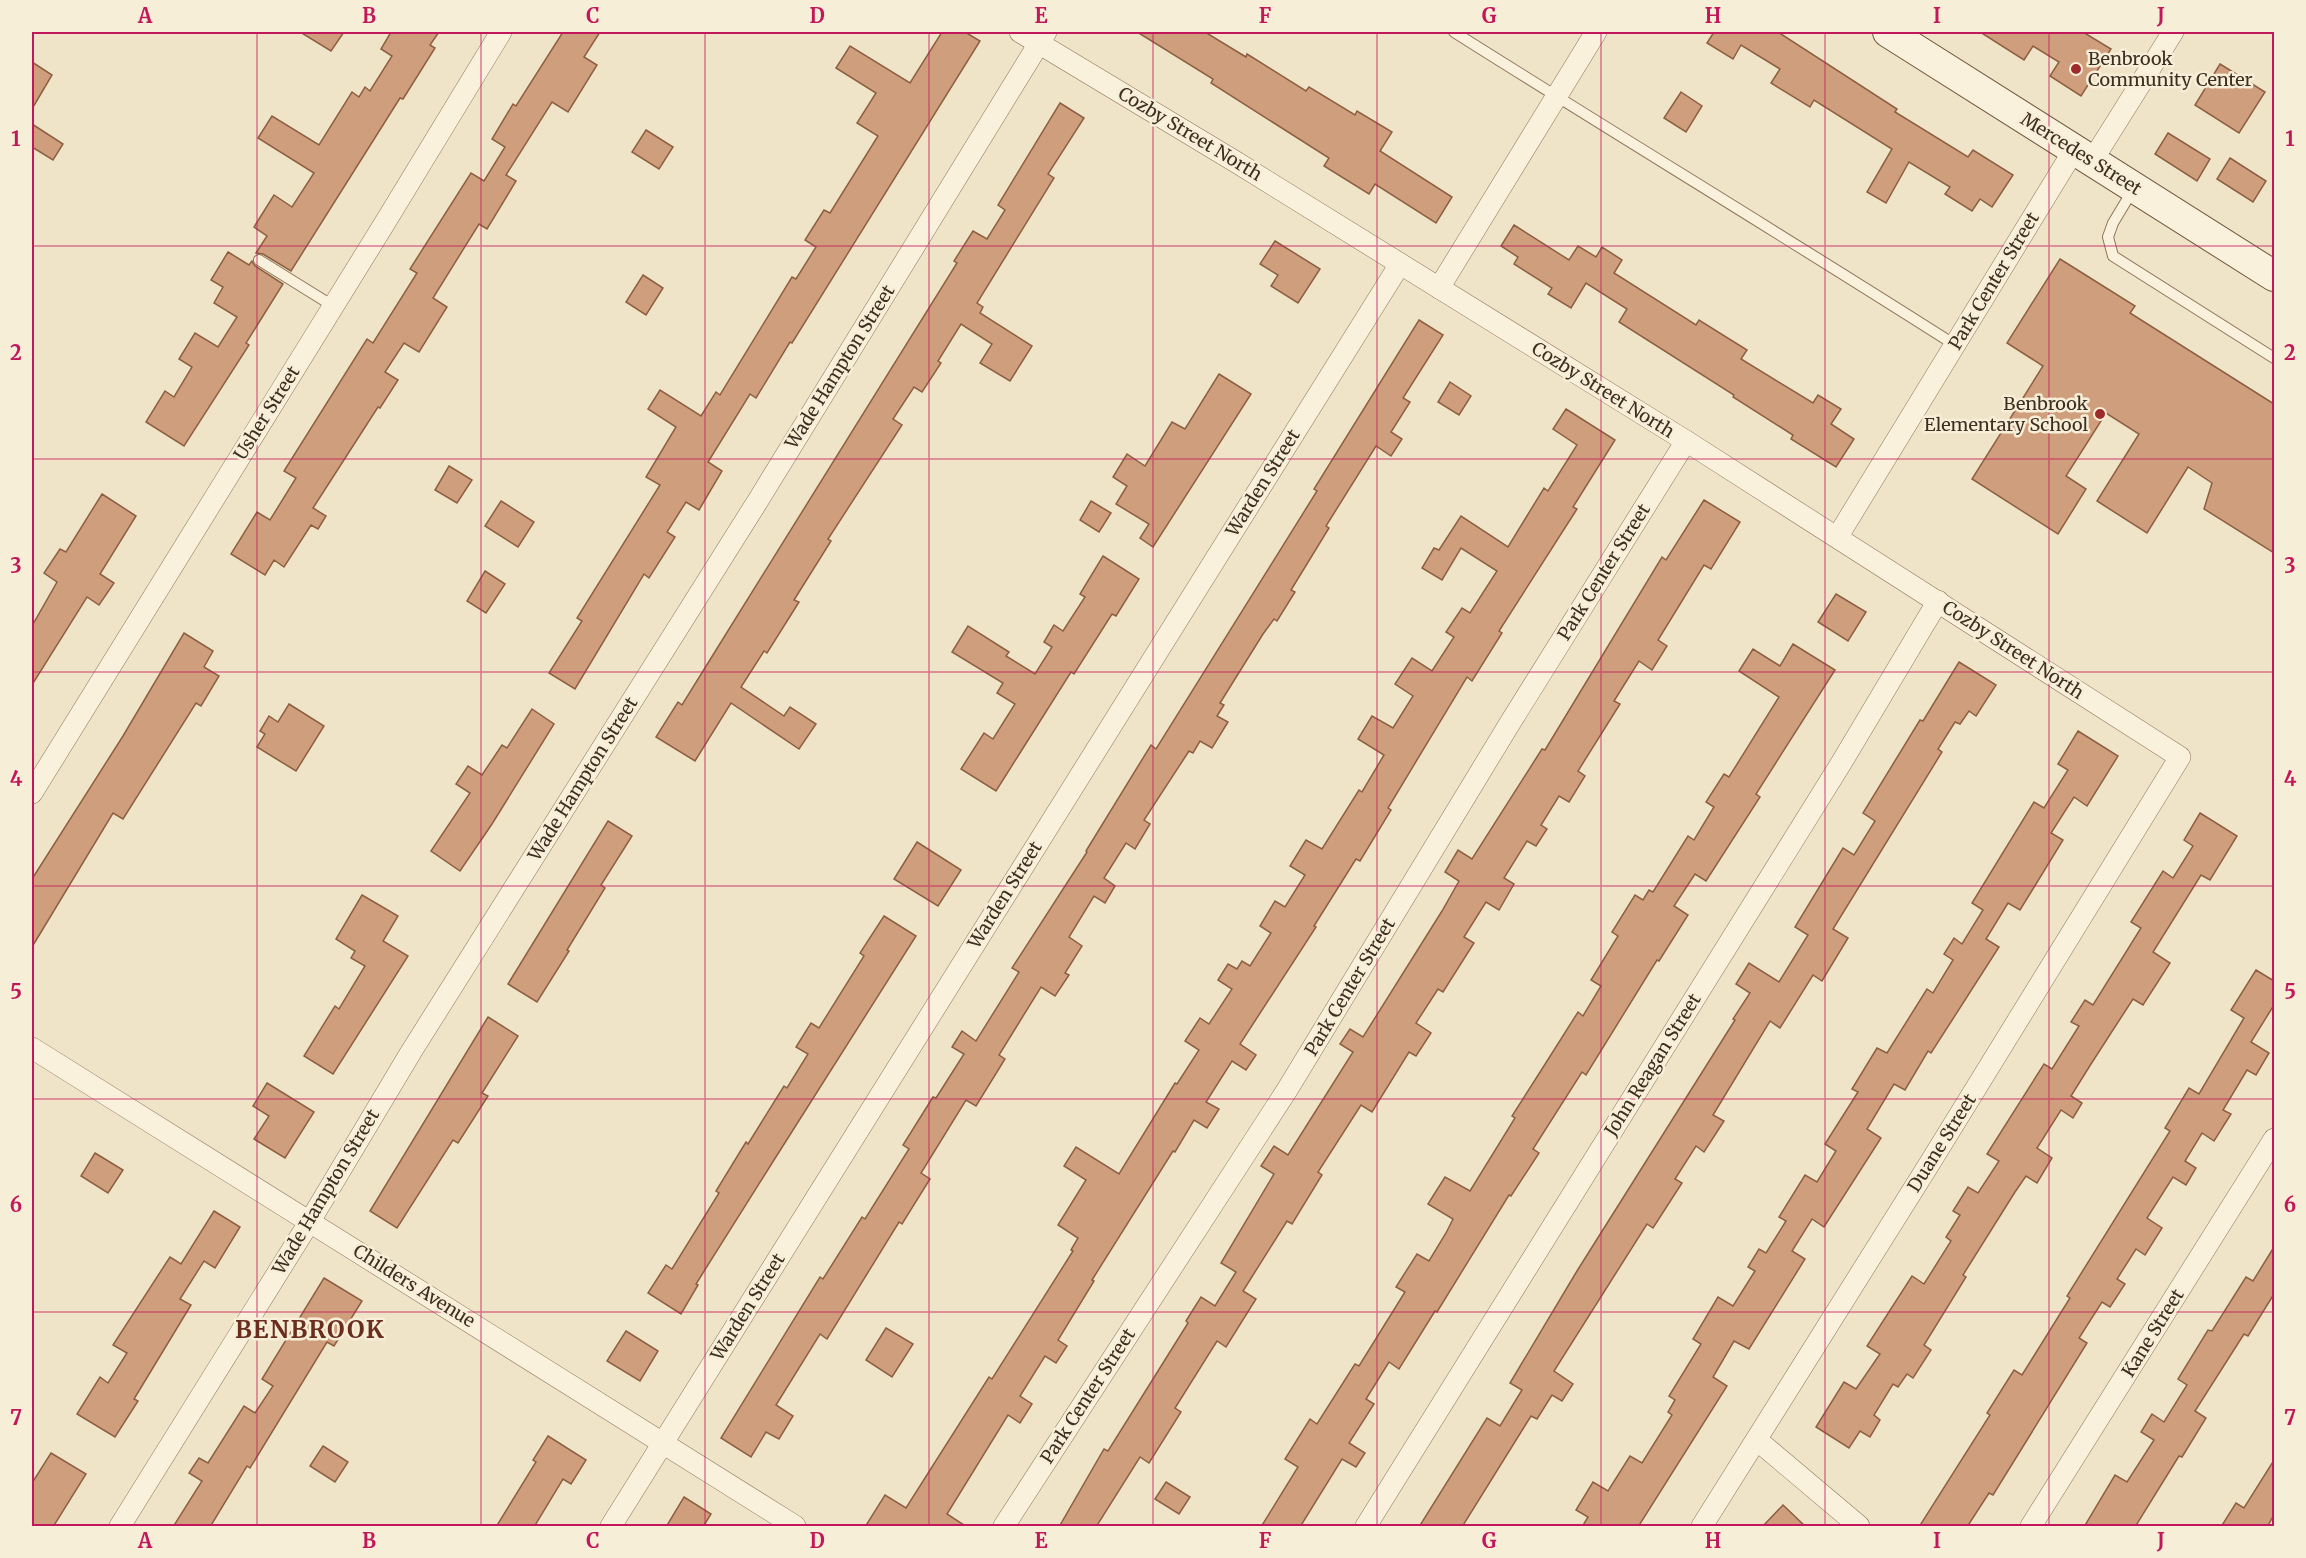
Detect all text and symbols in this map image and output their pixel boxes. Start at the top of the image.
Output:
text: A [137,3,153,28]
text: B [362,3,376,28]
text: C [586,3,600,28]
text: D [809,3,825,28]
text: E [1034,3,1048,28]
text: F [1259,3,1272,28]
text: G [1482,3,1497,28]
text: H [1705,3,1721,28]
text: I [1933,3,1941,28]
text: J [2156,3,2165,28]
place label: Benbrook Community Center [2088,47,2253,91]
marker: Benbrook Community Center [2069,62,2083,76]
street label: Cozby Street North [1114,82,1266,186]
street label: Mercedes Street [2016,107,2146,200]
text: 1 [11,126,21,151]
text: 1 [2285,126,2295,151]
street label: Park Center Street [1943,208,2044,354]
street label: Wade Hampton Street [779,280,899,454]
street label: Cozby Street North [1528,336,1679,443]
text: 2 [10,340,22,365]
text: 2 [2284,340,2296,365]
street label: Usher Street [229,361,305,464]
place label: Benbrook Elementary School [1924,392,2089,436]
marker: Benbrook Elementary School [2093,407,2107,421]
street label: Warden Street [1220,425,1305,542]
street label: Park Center Street [1552,499,1655,644]
text: 3 [10,553,22,578]
text: 3 [2284,553,2296,578]
street label: Cozby Street North [1938,595,2088,704]
street label: Wade Hampton Street [522,692,642,866]
text: 4 [10,766,23,791]
text: 4 [2284,766,2297,791]
street label: Warden Street [962,837,1047,954]
street label: Park Center Street [1299,914,1400,1060]
text: 5 [10,979,22,1004]
text: 5 [2284,979,2296,1004]
street label: John Reagan Street [1599,989,1706,1141]
street label: Duane Street [1902,1089,1981,1196]
street label: Wade Hampton Street [267,1105,384,1280]
text: 6 [10,1192,22,1217]
text: 6 [2284,1192,2296,1217]
street label: Childers Avenue [349,1239,479,1332]
street label: Warden Street [705,1249,790,1366]
street label: Kane Street [2116,1284,2189,1381]
district label: BENBROOK [235,1314,385,1345]
street label: Park Center Street [1035,1324,1140,1468]
text: 7 [10,1405,22,1430]
text: 7 [2284,1405,2296,1430]
text: A [137,1528,153,1553]
text: B [362,1528,376,1553]
text: C [586,1528,600,1553]
text: D [809,1528,825,1553]
text: E [1034,1528,1048,1553]
text: F [1259,1528,1272,1553]
text: G [1482,1528,1497,1553]
text: H [1705,1528,1721,1553]
text: I [1933,1528,1941,1553]
text: J [2156,1528,2165,1553]

